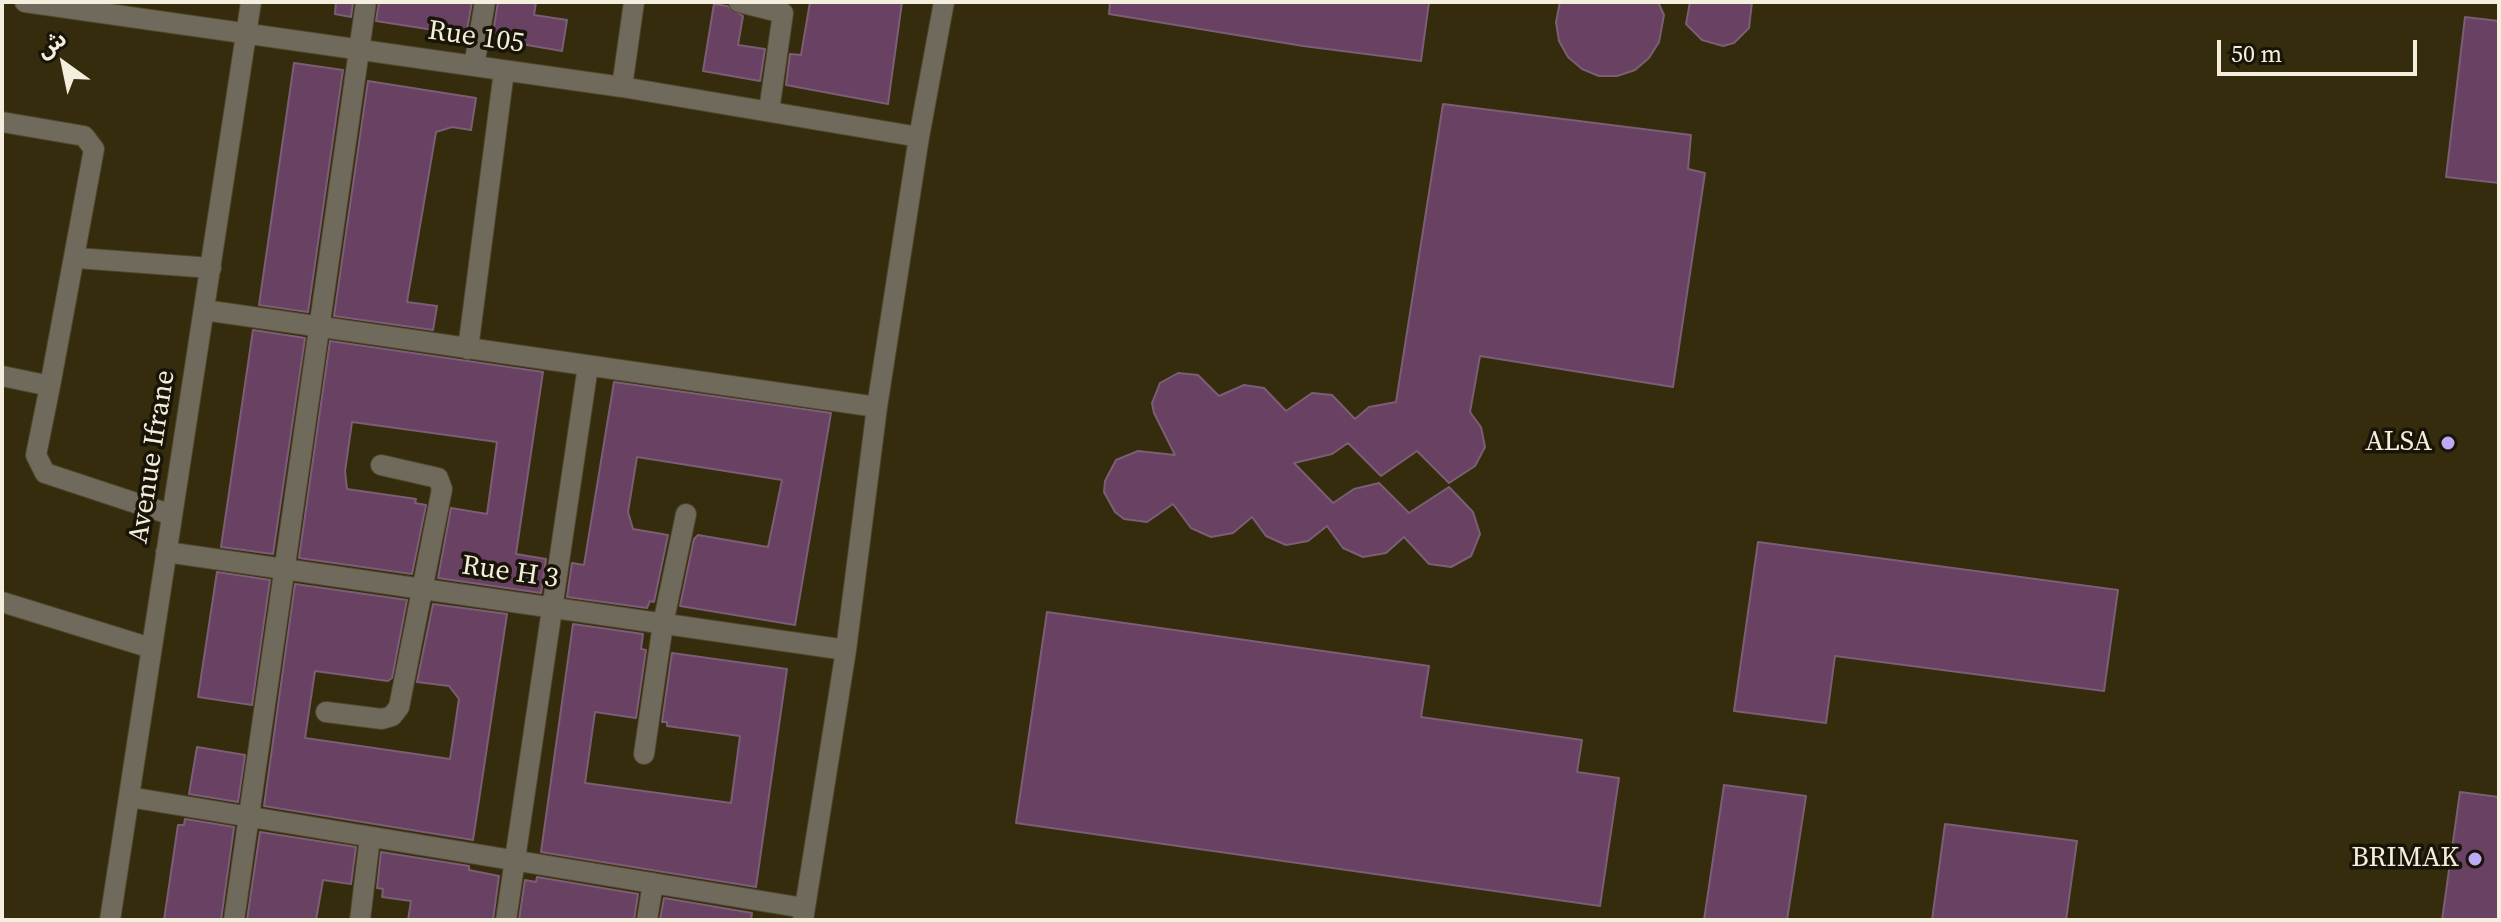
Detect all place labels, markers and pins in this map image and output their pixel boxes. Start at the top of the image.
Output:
place label: ALSA [2365,426,2432,460]
marker: ALSA [2439,434,2457,452]
place label: BRIMAK [2351,842,2459,876]
marker: BRIMAK [2466,850,2484,868]

